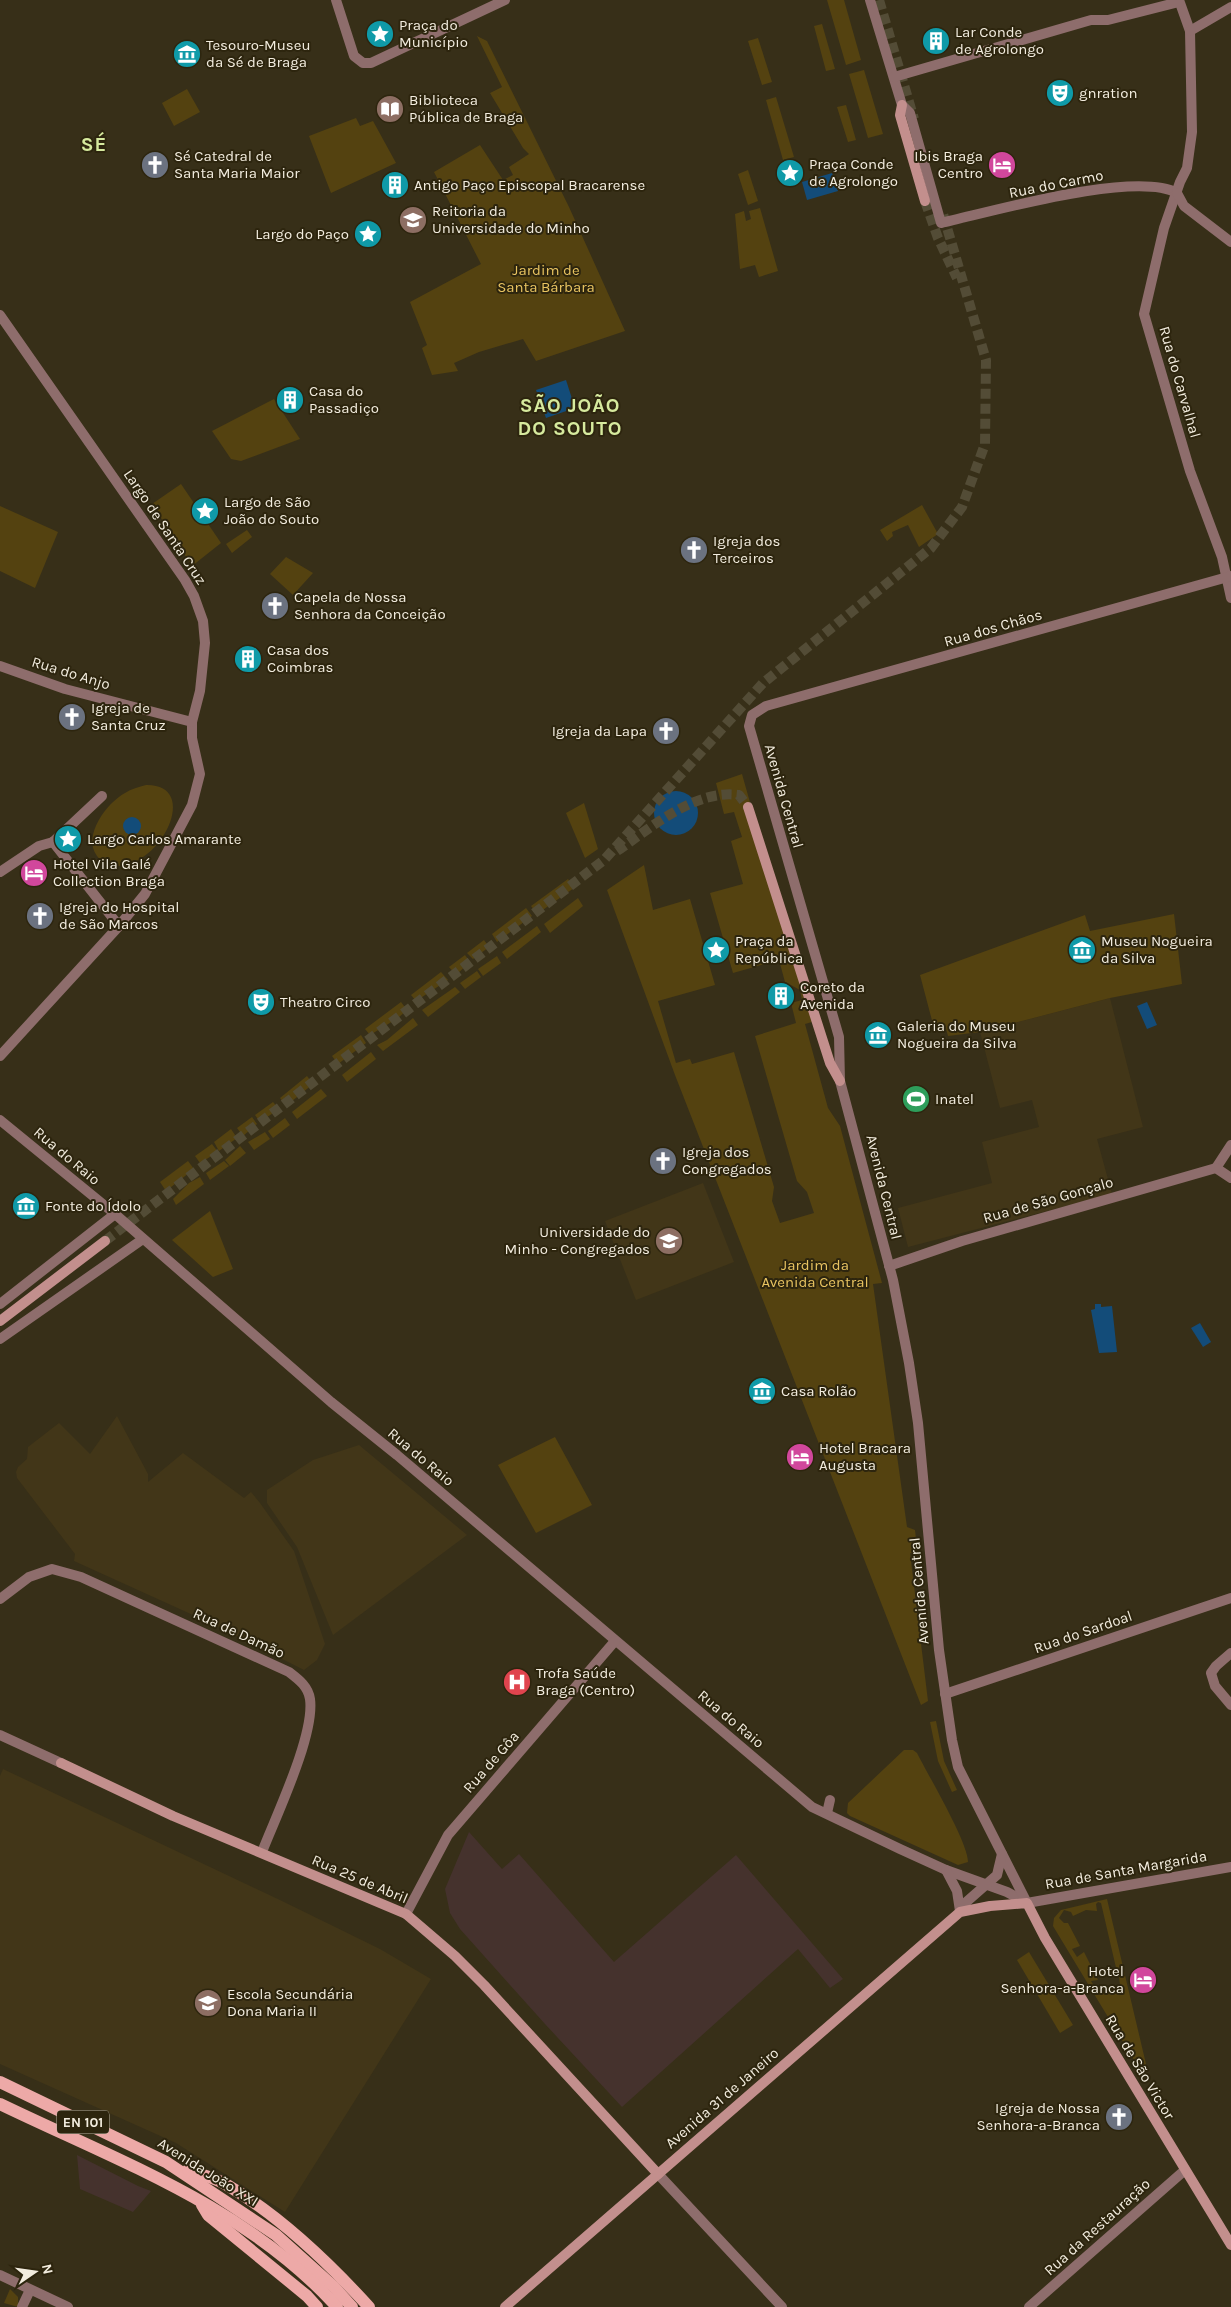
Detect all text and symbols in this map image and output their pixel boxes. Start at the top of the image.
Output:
place label: Praça do Município [399,16,468,51]
place icon: Praça do Município [365,19,395,49]
place label: Lar Conde de Agrolongo [955,23,1044,58]
building icon: Lar Conde de Agrolongo [921,26,951,56]
place label: Tesouro-Museu da Sé de Braga [206,36,311,71]
museum icon: Tesouro-Museu da Sé de Braga [172,39,202,69]
theatre icon: gnration [1045,78,1075,108]
place label: gnration [1079,84,1138,102]
place label: Biblioteca Pública de Braga [409,91,523,126]
library icon: Biblioteca Pública de Braga [375,94,405,124]
district label: SÉ [81,131,107,156]
place label: Sé Catedral de Santa Maria Maior [174,147,300,182]
place label: Ibis Braga Centro [914,147,983,182]
church icon: Sé Catedral de Santa Maria Maior [140,150,170,180]
hotel icon: Ibis Braga Centro [987,150,1017,180]
place label: Praça Conde de Agrolongo [809,155,898,190]
place icon: Praça Conde de Agrolongo [775,158,805,188]
street label: Rua do Carmo [1007,166,1105,202]
building icon: Antigo Paço Episcopal Bracarense [380,170,410,200]
place label: Antigo Paço Episcopal Bracarense [414,176,645,194]
place label: Reitoria da Universidade do Minho [432,202,590,237]
school or university icon: Reitoria da Universidade do Minho [398,205,428,235]
place icon: Largo do Paço [353,219,383,249]
place label: Largo do Paço [255,225,349,243]
park label: Jardim de Santa Bárbara [497,261,595,296]
street label: Rua do Carvalhal [1155,324,1205,440]
place label: Casa do Passadiço [309,382,379,417]
building icon: Casa do Passadiço [275,385,305,415]
district label: SÃO JOÃO DO SOUTO [518,394,622,440]
street label: Largo de Santa Cruz [120,466,210,588]
place label: Largo de São João do Souto [224,493,319,528]
place icon: Largo de São João do Souto [190,496,220,526]
place label: Igreja dos Terceiros [713,532,780,567]
church icon: Igreja dos Terceiros [679,535,709,565]
place label: Capela de Nossa Senhora da Conceição [294,588,446,623]
church icon: Capela de Nossa Senhora da Conceição [260,591,290,621]
street label: Rua dos Chãos [942,605,1044,651]
place label: Casa dos Coimbras [267,641,333,676]
building icon: Casa dos Coimbras [233,644,263,674]
street label: Rua do Anjo [29,653,113,693]
place label: Igreja de Santa Cruz [91,699,166,734]
church icon: Igreja de Santa Cruz [57,702,87,732]
church icon: Igreja da Lapa [651,716,681,746]
place label: Igreja da Lapa [552,722,647,740]
street label: Avenida Central [761,742,807,850]
place icon: Largo Carlos Amarante [53,824,83,854]
place label: Largo Carlos Amarante [87,830,241,848]
place label: Hotel Vila Galé Collection Braga [53,855,165,890]
hotel icon: Hotel Vila Galé Collection Braga [19,858,49,888]
place label: Igreja do Hospital de São Marcos [59,898,179,933]
church icon: Igreja do Hospital de São Marcos [25,901,55,931]
place label: Praça da República [735,932,803,967]
place label: Museu Nogueira da Silva [1101,932,1213,967]
place icon: Praça da República [701,935,731,965]
museum icon: Museu Nogueira da Silva [1067,935,1097,965]
place label: Coreto da Avenida [800,978,865,1013]
building icon: Coreto da Avenida [766,981,796,1011]
theatre icon: Theatro Circo [246,987,276,1017]
place label: Theatro Circo [280,993,370,1011]
place label: Galeria do Museu Nogueira da Silva [897,1017,1017,1052]
museum icon: Galeria do Museu Nogueira da Silva [863,1020,893,1050]
sports icon: Inatel [901,1084,931,1114]
place label: Inatel [935,1090,974,1108]
street label: Rua do Raio [30,1123,104,1189]
street label: Avenida Central [862,1133,906,1241]
place label: Igreja dos Congregados [682,1143,772,1178]
church icon: Igreja dos Congregados [648,1146,678,1176]
street label: Rua de São Gonçalo [981,1173,1115,1227]
museum icon: Fonte do Ídolo [11,1191,41,1221]
place label: Fonte do Ídolo [45,1197,141,1215]
place label: Universidade do Minho - Congregados [504,1223,650,1258]
school or university icon: Universidade do Minho - Congregados [654,1226,684,1256]
park label: Jardim da Avenida Central [761,1256,869,1291]
museum icon: Casa Rolão [747,1376,777,1406]
place label: Casa Rolão [781,1382,856,1400]
street label: Rua do Raio [384,1424,458,1490]
place label: Hotel Bracara Augusta [819,1439,911,1474]
hotel icon: Hotel Bracara Augusta [785,1442,815,1472]
street label: Avenida Central [905,1537,933,1645]
street label: Rua de Damão [190,1604,288,1662]
street label: Rua do Sardoal [1031,1607,1135,1657]
place label: Trofa Saúde Braga (Centro) [536,1664,635,1699]
hospital icon: Trofa Saúde Braga (Centro) [502,1667,532,1697]
street label: Rua do Raio [694,1686,768,1752]
street label: Rua de Gôa [459,1727,523,1797]
street label: Rua de Santa Margarida [1044,1847,1208,1893]
street label: Rua 25 de Abril [309,1851,411,1907]
place label: Hotel Senhora-a-Branca [1000,1962,1124,1997]
hotel icon: Hotel Senhora-a-Branca [1128,1965,1158,1995]
place label: Escola Secundária Dona Maria II [227,1985,353,2020]
school or university icon: Escola Secundária Dona Maria II [193,1988,223,2018]
street label: Rua de São Victor [1102,2011,1179,2123]
street label: Avenida 31 de Janeiro [662,2044,782,2152]
place label: Igreja de Nossa Senhora-a-Branca [976,2099,1100,2134]
church icon: Igreja de Nossa Senhora-a-Branca [1104,2102,1134,2132]
road number: EN 101 [57,2110,109,2134]
street label: Avenida João XXI [154,2134,262,2210]
street label: Rua da Restauração [1040,2175,1154,2279]
north arrow [10,2247,60,2297]
text: N [38,2262,57,2276]

